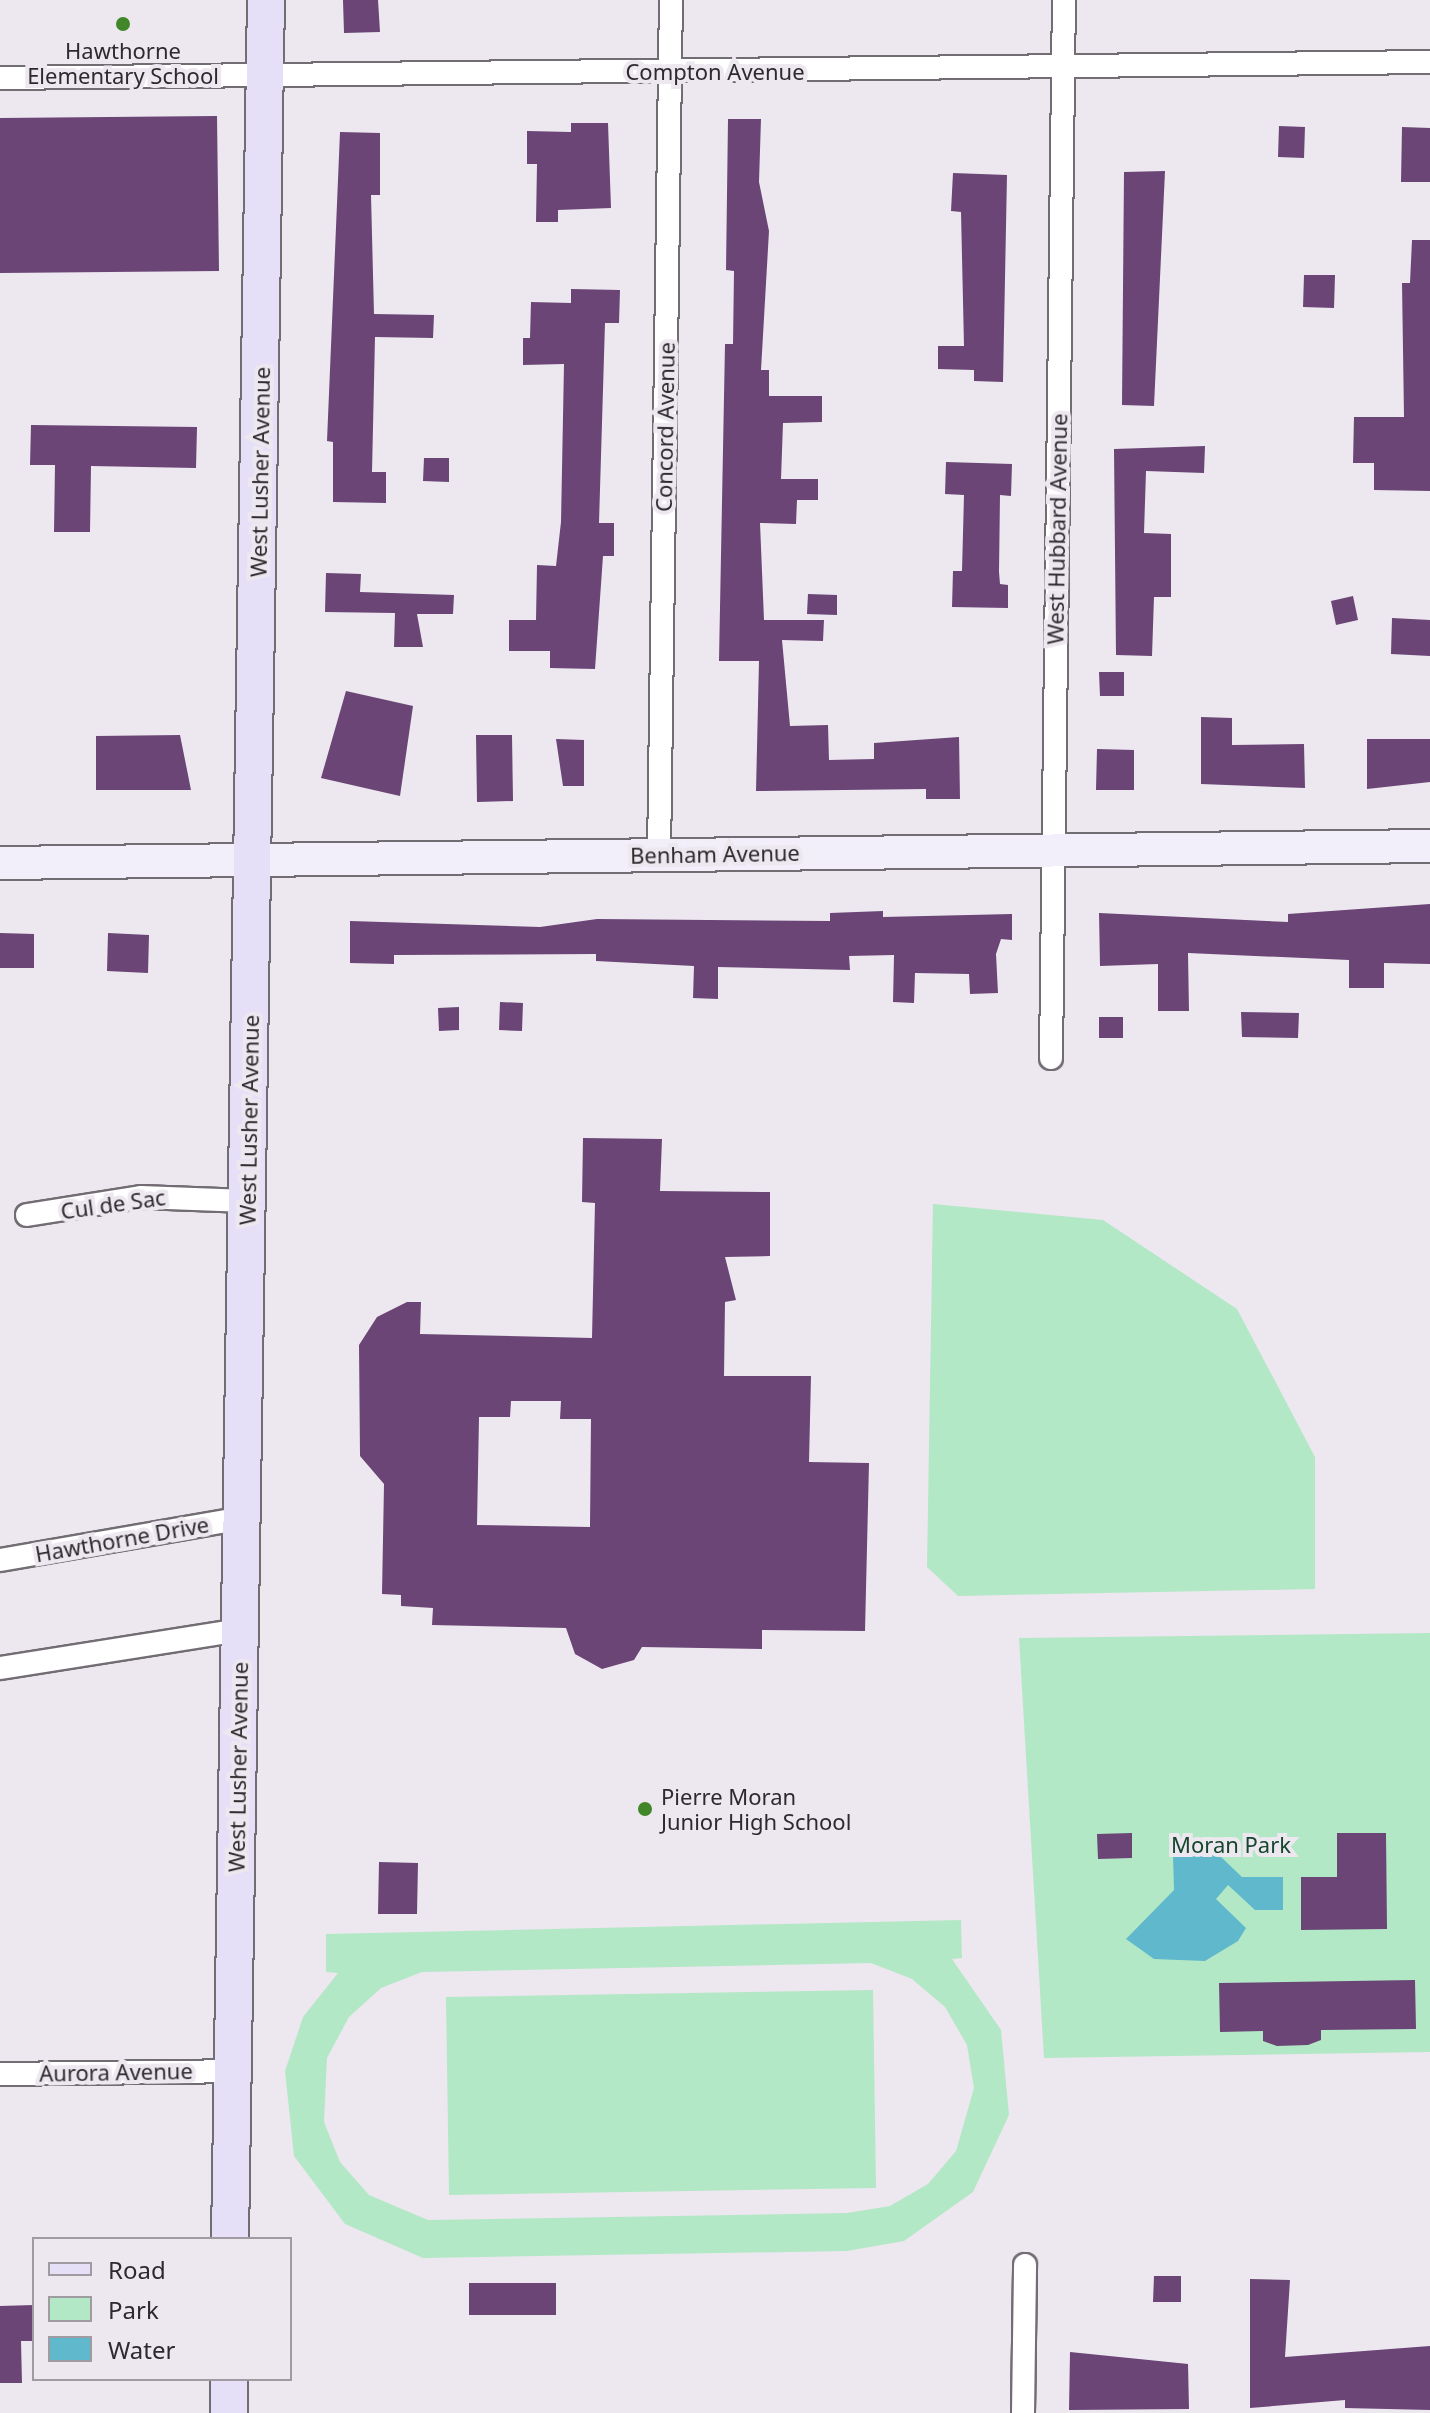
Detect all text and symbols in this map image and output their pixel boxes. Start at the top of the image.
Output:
marker: Hawthorne Elementary School [114,15,132,33]
place label: Hawthorne Elementary School [27,37,219,88]
street label: Compton Avenue [625,59,805,85]
street label: Concord Avenue [650,342,680,512]
street label: West Lusher Avenue [245,367,275,577]
street label: West Hubbard Avenue [1042,413,1072,645]
street label: Benham Avenue [630,839,800,869]
street label: West Lusher Avenue [234,1015,264,1225]
street label: Cul de Sac [59,1184,167,1224]
street label: Hawthorne Drive [33,1511,211,1567]
street label: West Lusher Avenue [223,1662,253,1872]
place label: Pierre Moran Junior High School [661,1783,851,1834]
marker: Pierre Moran Junior High School [636,1800,654,1818]
park label: Moran Park [1171,1832,1291,1858]
street label: Aurora Avenue [39,2057,193,2087]
legend [32,2237,292,2381]
text: Road [108,2253,166,2286]
text: Park [108,2293,159,2326]
text: Water [108,2333,175,2366]

